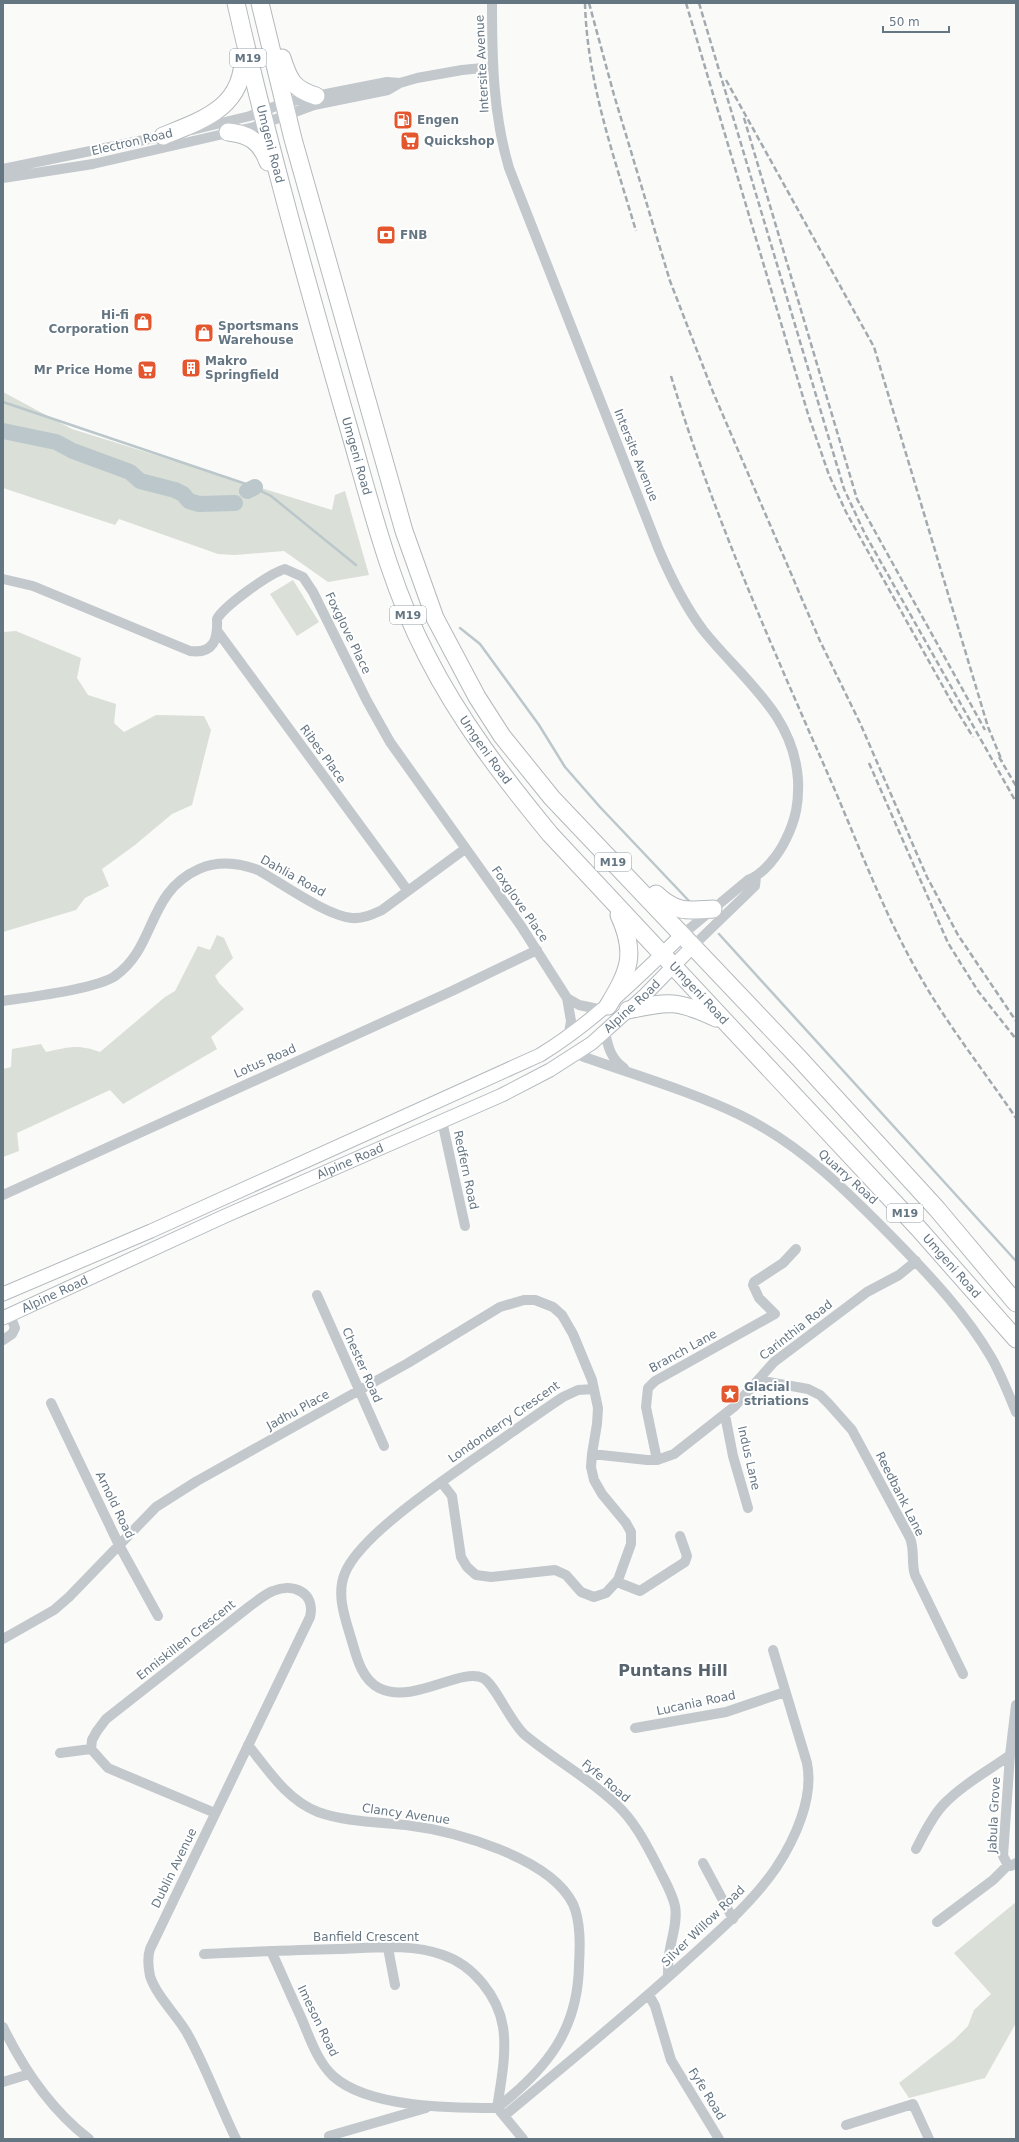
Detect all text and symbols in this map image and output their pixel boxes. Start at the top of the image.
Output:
scale bar [883,8,949,34]
street label: Intersite Avenue [472,15,492,113]
text: 50 m [889,15,920,29]
road number: M19 [230,49,266,67]
street label: Umgeni Road [254,103,287,185]
fuel station icon: Engen [392,109,414,131]
place label: Engen [417,113,459,127]
street label: Electron Road [90,126,174,158]
supermarket icon: Quickshop [399,130,421,152]
place label: Quickshop [424,134,495,148]
bank icon: FNB [375,224,397,246]
place label: FNB [400,228,427,242]
place label: Hi-fi Corporation [49,308,129,336]
shop icon: Hi-fi Corporation [132,311,154,333]
place label: Sportsmans Warehouse [218,319,299,347]
shop icon: Sportsmans Warehouse [193,322,215,344]
place label: Makro Springfield [205,354,279,382]
building icon: Makro Springfield [180,357,202,379]
supermarket icon: Mr Price Home [136,359,158,381]
place label: Mr Price Home [34,363,133,377]
street label: Intersite Avenue [611,407,661,503]
street label: Umgeni Road [339,416,374,497]
street label: Foxglove Place [322,590,374,676]
road number: M19 [390,606,426,624]
street label: Umgeni Road [456,713,514,787]
street label: Ribes Place [297,722,349,786]
street label: Dahlia Road [258,852,328,900]
road number: M19 [595,853,631,871]
street label: Foxglove Place [489,864,551,944]
street label: Umgeni Road [666,959,731,1027]
street label: Alpine Road [601,977,663,1036]
street label: Lotus Road [232,1041,298,1081]
street label: Redfern Road [451,1129,481,1211]
street label: Alpine Road [315,1141,386,1182]
street label: Quarry Road [815,1147,881,1207]
road number: M19 [887,1204,923,1222]
street label: Umgeni Road [920,1231,984,1301]
street label: Alpine Road [19,1273,90,1315]
street label: Carinthia Road [757,1297,835,1363]
street label: Chester Road [339,1325,385,1405]
street label: Branch Lane [647,1327,719,1375]
street label: Londonderry Crescent [446,1378,563,1466]
place label: Glacial striations [744,1380,809,1408]
place icon: Glacial striations [719,1383,741,1405]
street label: Jadhu Place [263,1387,332,1433]
street label: Indus Lane [735,1425,763,1491]
street label: Reedbank Lane [873,1450,927,1538]
street label: Arnold Road [93,1469,137,1541]
street label: Enniskillen Crescent [134,1597,238,1683]
district label: Puntans Hill [618,1661,728,1680]
street label: Lucania Road [655,1688,737,1718]
street label: Fyfe Road [579,1757,633,1805]
street label: Jabula Grove [985,1776,1003,1855]
street label: Clancy Avenue [361,1801,451,1827]
street label: Dublin Avenue [149,1826,199,1910]
street label: Silver Willow Road [659,1883,747,1969]
street label: Banfield Crescent [313,1930,419,1944]
street label: Imeson Road [295,1983,341,2059]
street label: Fyfe Road [686,2066,728,2122]

